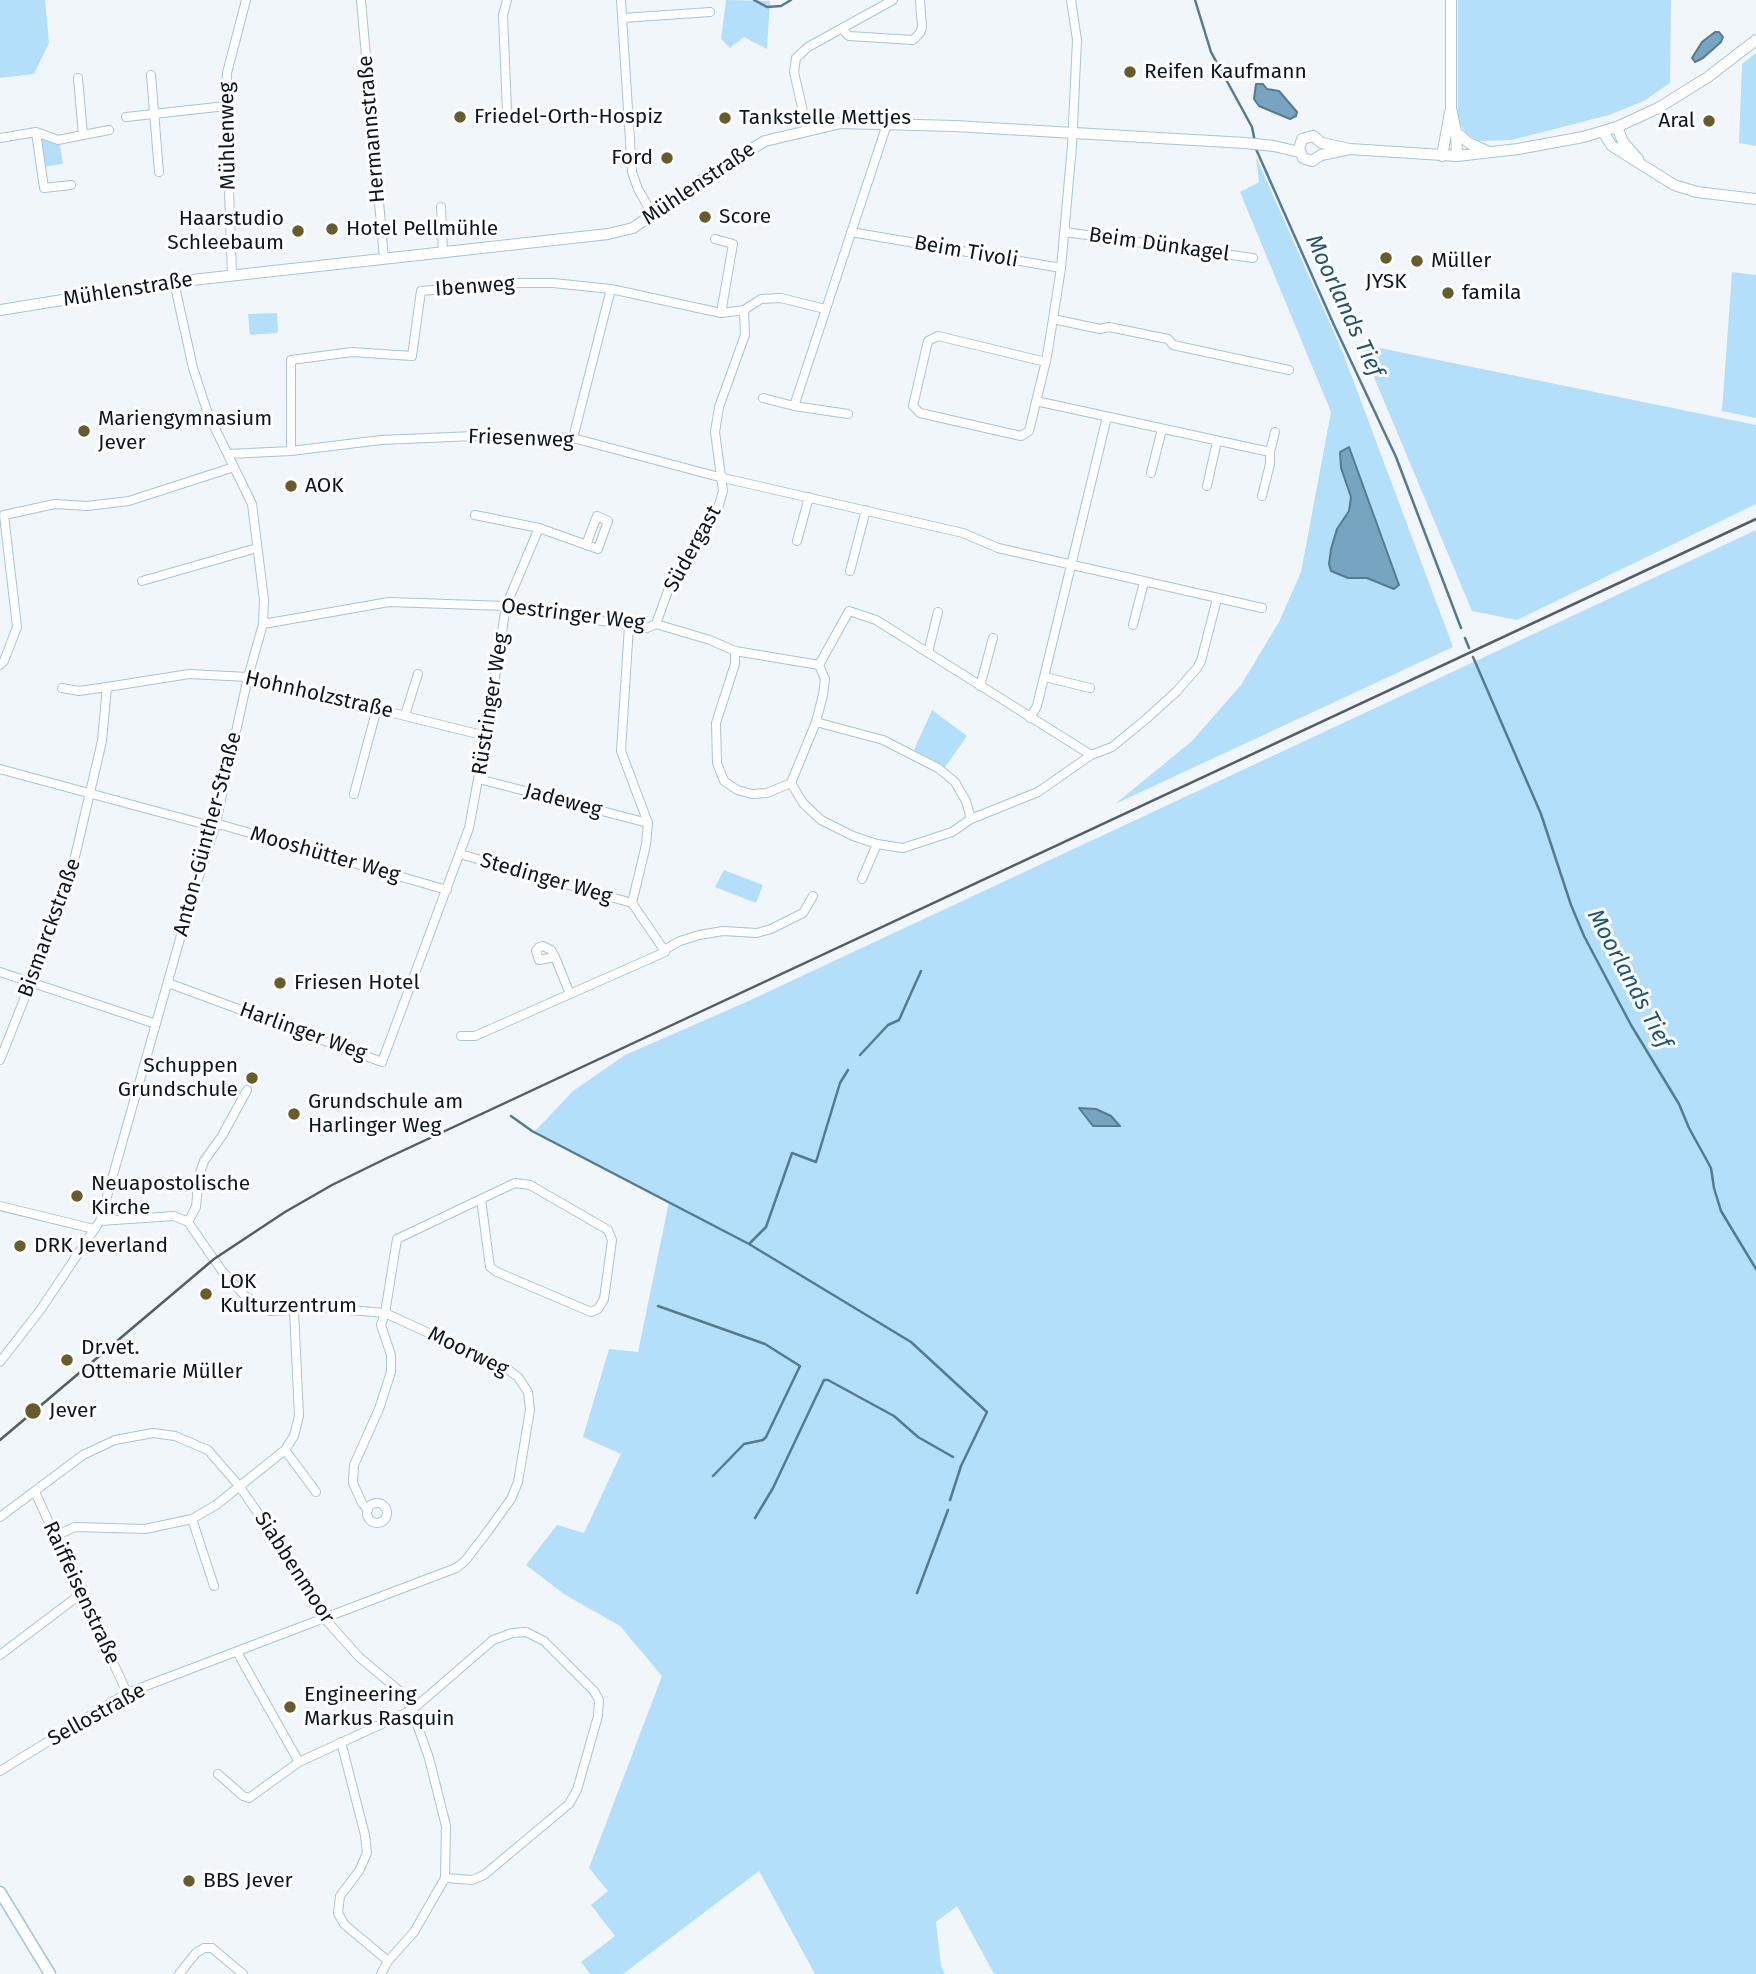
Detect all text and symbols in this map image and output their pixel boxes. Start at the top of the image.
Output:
street label: Hermannstraße [353,54,391,204]
place label: Reifen Kaufmann [1144,59,1307,85]
marker: Reifen Kaufmann [1122,64,1138,80]
street label: Mühlenweg [214,82,242,190]
place label: Friedel-Orth-Hospiz [474,104,662,130]
place label: Tankstelle Mettjes [739,105,911,131]
place label: Aral [1658,108,1695,134]
marker: Friedel-Orth-Hospiz [452,109,468,125]
marker: Tankstelle Mettjes [717,110,733,126]
marker: Aral [1701,113,1717,129]
street label: Mühlenstraße [638,137,760,231]
place label: Ford [611,145,653,171]
marker: Ford [659,150,675,166]
place label: Score [719,204,771,230]
place label: Haarstudio Schleebaum [167,206,284,256]
marker: Score [697,209,713,225]
place label: Hotel Pellmühle [346,216,498,242]
marker: Hotel Pellmühle [324,221,340,237]
marker: Haarstudio Schleebaum [290,223,306,239]
street label: Beim Dünkagel [1087,223,1231,267]
street label: Beim Tivoli [912,230,1020,274]
water label: Moorlands Tief [1299,231,1389,381]
place label: Müller [1431,248,1491,274]
marker: JYSK [1378,250,1394,266]
marker: Müller [1409,253,1425,269]
street label: Mühlenstraße [61,267,195,313]
place label: JYSK [1365,269,1407,295]
street label: Ibenweg [434,272,516,302]
place label: famila [1462,280,1521,306]
marker: famila [1440,285,1456,301]
place label: Mariengymnasium Jever [98,406,272,456]
marker: Mariengymnasium Jever [76,423,92,439]
street label: Friesenweg [468,425,574,453]
place label: AOK [305,473,344,499]
marker: AOK [283,478,299,494]
street label: Südergast [659,502,727,596]
street label: Oestringer Weg [500,594,646,636]
street label: Rüstringer Weg [467,631,515,777]
street label: Hohnholzstraße [243,666,395,724]
street label: Anton-Günther-Straße [169,729,247,939]
street label: Jadeweg [521,779,605,823]
street label: Mooshütter Weg [247,822,403,888]
street label: Stedinger Weg [477,848,615,910]
street label: Bismarckstraße [13,855,87,1001]
water label: Moorlands Tief [1581,905,1677,1053]
place label: Friesen Hotel [294,970,420,996]
marker: Friesen Hotel [272,975,288,991]
street label: Harlinger Weg [236,997,370,1067]
place label: Schuppen Grundschule [118,1053,238,1103]
marker: Schuppen Grundschule [244,1070,260,1086]
place label: Grundschule am Harlinger Weg [308,1089,463,1139]
marker: Grundschule am Harlinger Weg [286,1106,302,1122]
place label: Neuapostolische Kirche [91,1171,250,1221]
marker: Neuapostolische Kirche [69,1188,85,1204]
place label: DRK Jeverland [34,1233,168,1259]
marker: DRK Jeverland [12,1238,28,1254]
place label: LOK Kulturzentrum [220,1269,357,1319]
marker: LOK Kulturzentrum [198,1286,214,1302]
street label: Moorweg [424,1322,512,1382]
place label: Dr.vet. Ottemarie Müller [81,1335,243,1385]
marker: Dr.vet. Ottemarie Müller [59,1352,75,1368]
place label: Jever [49,1398,97,1424]
marker: Jever [23,1401,43,1421]
street label: Siabbenmoor [249,1507,339,1629]
street label: Raiffeisenstraße [37,1518,125,1668]
street label: Sellostraße [44,1678,150,1752]
place label: Engineering Markus Rasquin [304,1682,455,1732]
marker: Engineering Markus Rasquin [282,1699,298,1715]
place label: BBS Jever [203,1868,293,1894]
marker: BBS Jever [181,1873,197,1889]

